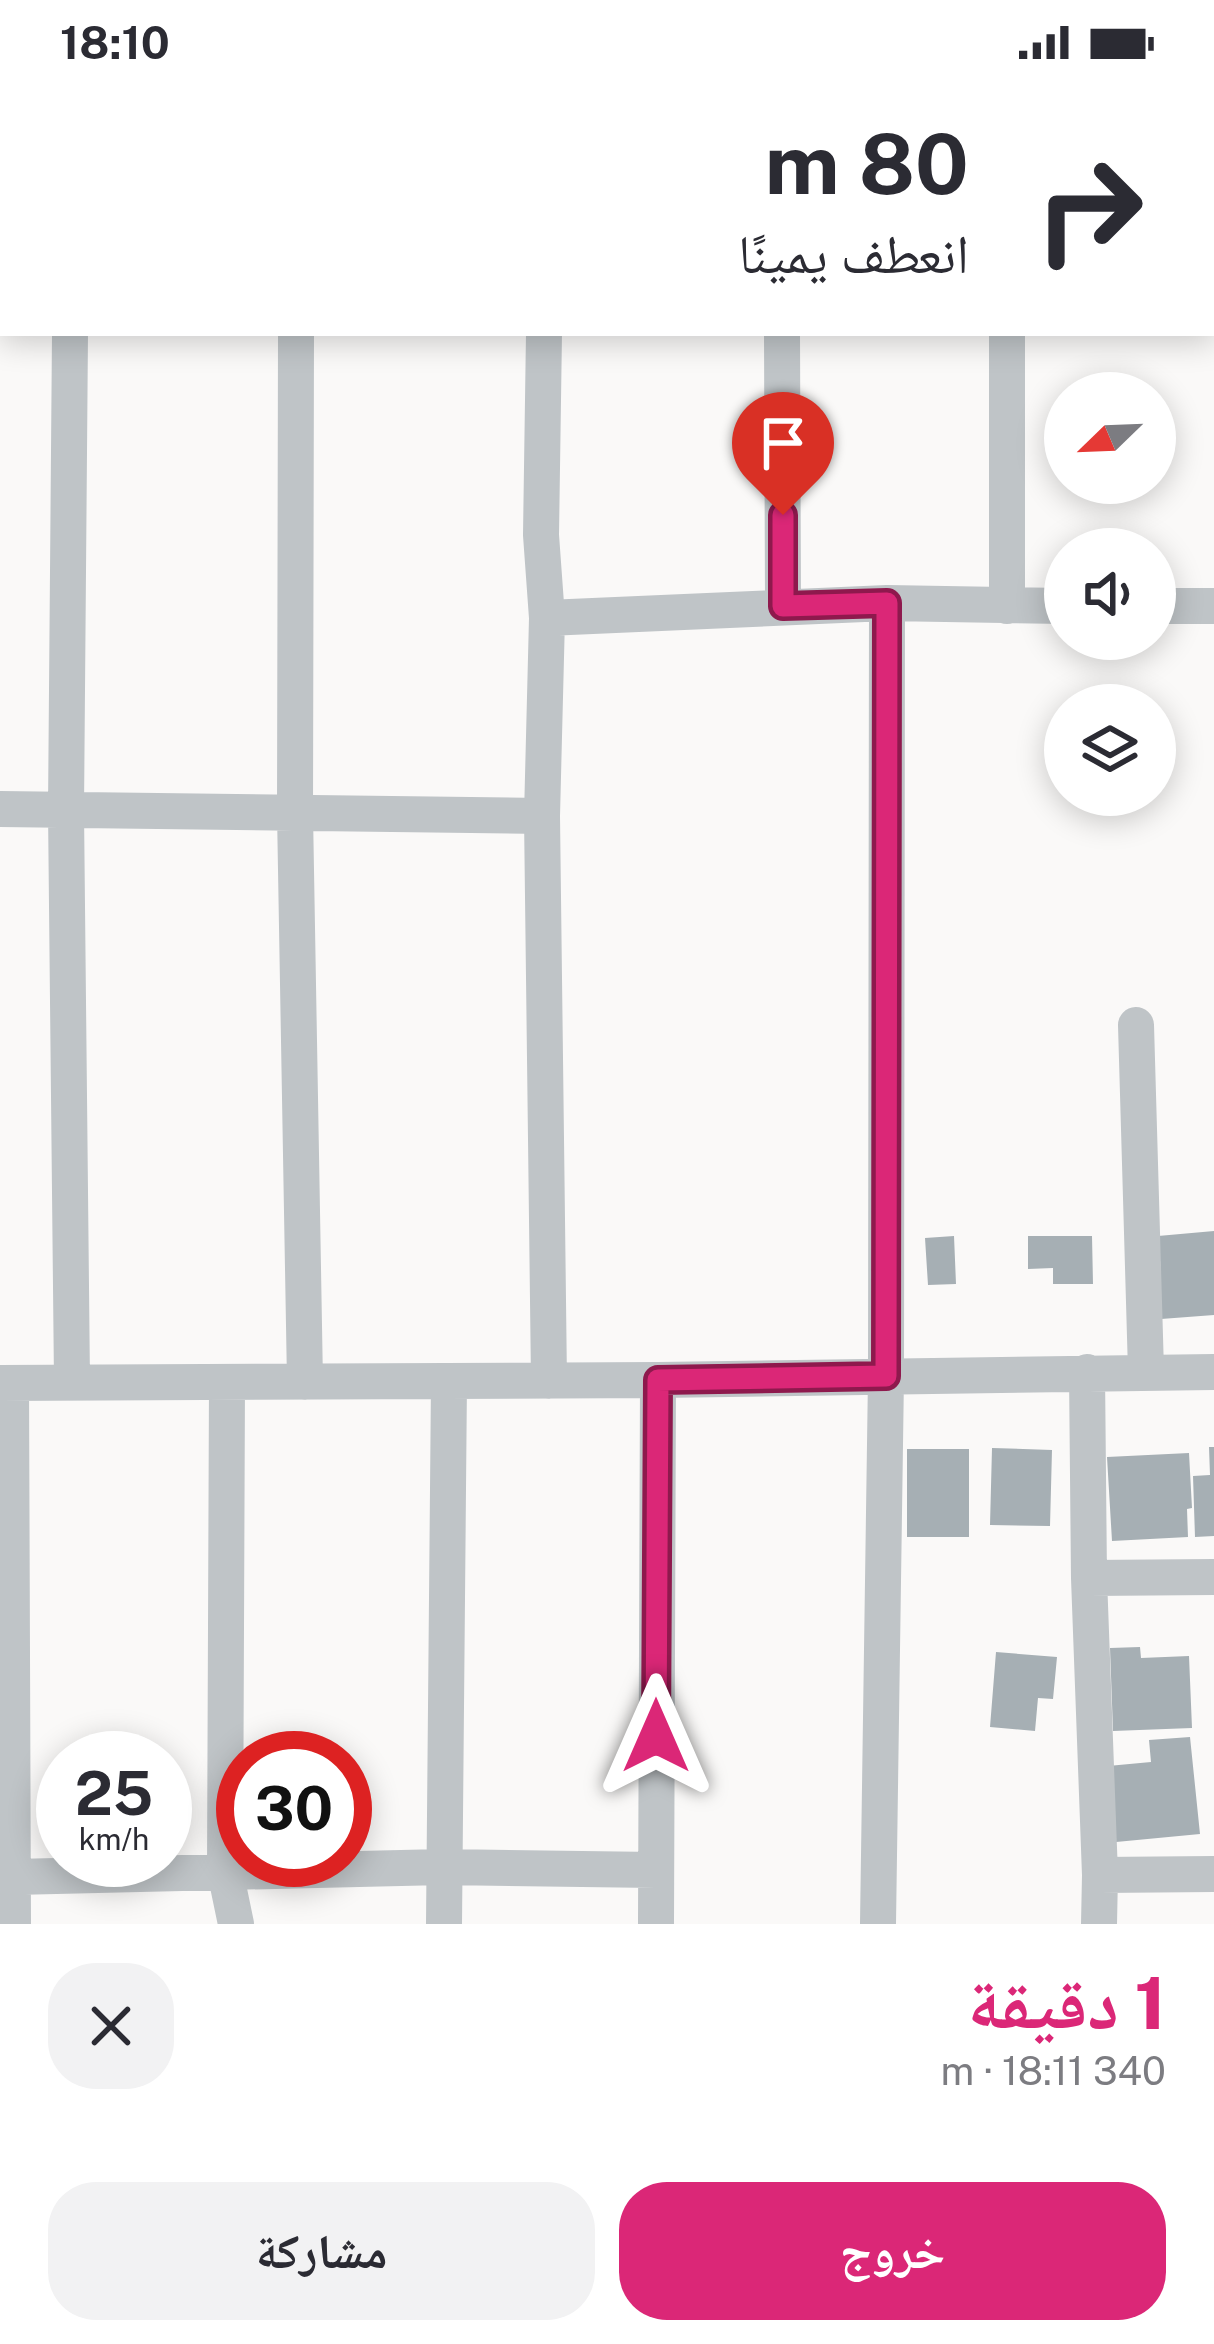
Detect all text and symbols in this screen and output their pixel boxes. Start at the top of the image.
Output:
text: 18:10 [60,16,170,69]
text: 80 m [765,114,969,213]
icon: right [1011,132,1167,288]
text: انعطف يمينًا [738,222,969,285]
north arrow [1044,372,1176,504]
map controls [1044,372,1176,816]
pin [732,392,834,515]
icon: arrive [750,410,816,476]
button: sound [1044,528,1176,660]
button: layers [1044,684,1176,816]
position arrow [593,1673,719,1799]
speed limit sign: 30 [216,1731,372,1887]
text: 25 [75,1758,153,1829]
text: km/h [79,1821,149,1857]
text: 1 دقيقة [968,1961,1166,2045]
button: close [48,1963,174,2089]
text: 340 m · 18:11 [941,2048,1166,2094]
button: مشاركة [48,2182,595,2320]
button: خروج [619,2182,1166,2320]

